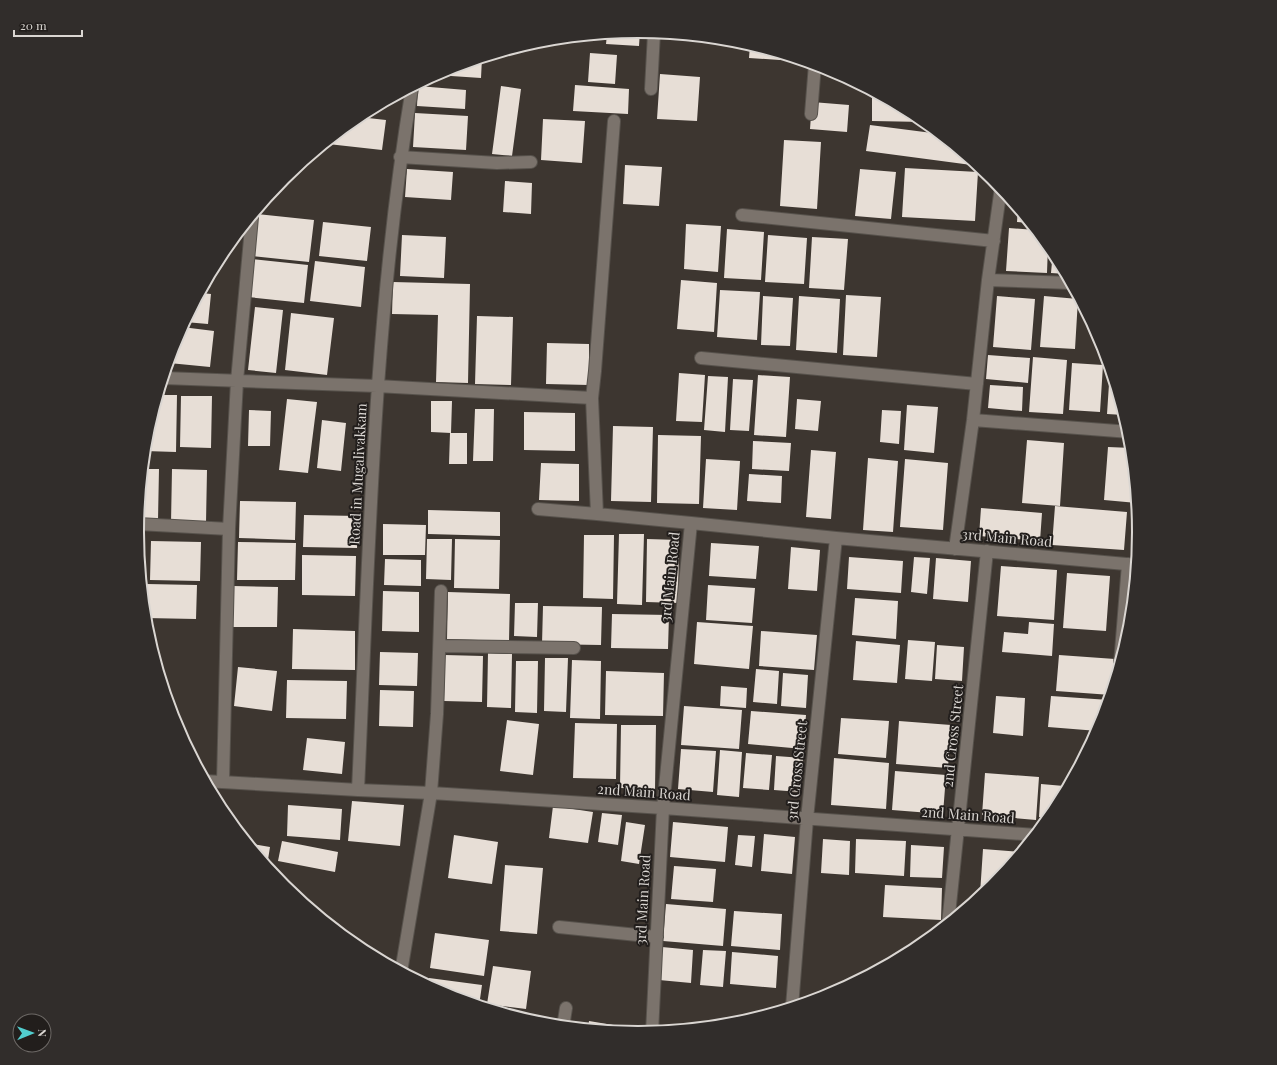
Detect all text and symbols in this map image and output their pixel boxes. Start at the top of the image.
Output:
scale bar [14,12,82,38]
text: 20 m [20,17,47,33]
street label: Road in Mugalivakkam [344,402,371,545]
street label: 3rd Main Road [961,524,1053,551]
street label: 3rd Main Road [655,531,684,623]
street label: 2nd Cross Street [938,682,967,788]
street label: 3rd Cross Street [782,719,811,822]
street label: 2nd Main Road [597,779,691,804]
street label: 2nd Main Road [921,802,1015,827]
street label: 3rd Main Road [631,854,654,946]
north arrow [12,1013,52,1053]
text: N [35,1029,50,1037]

